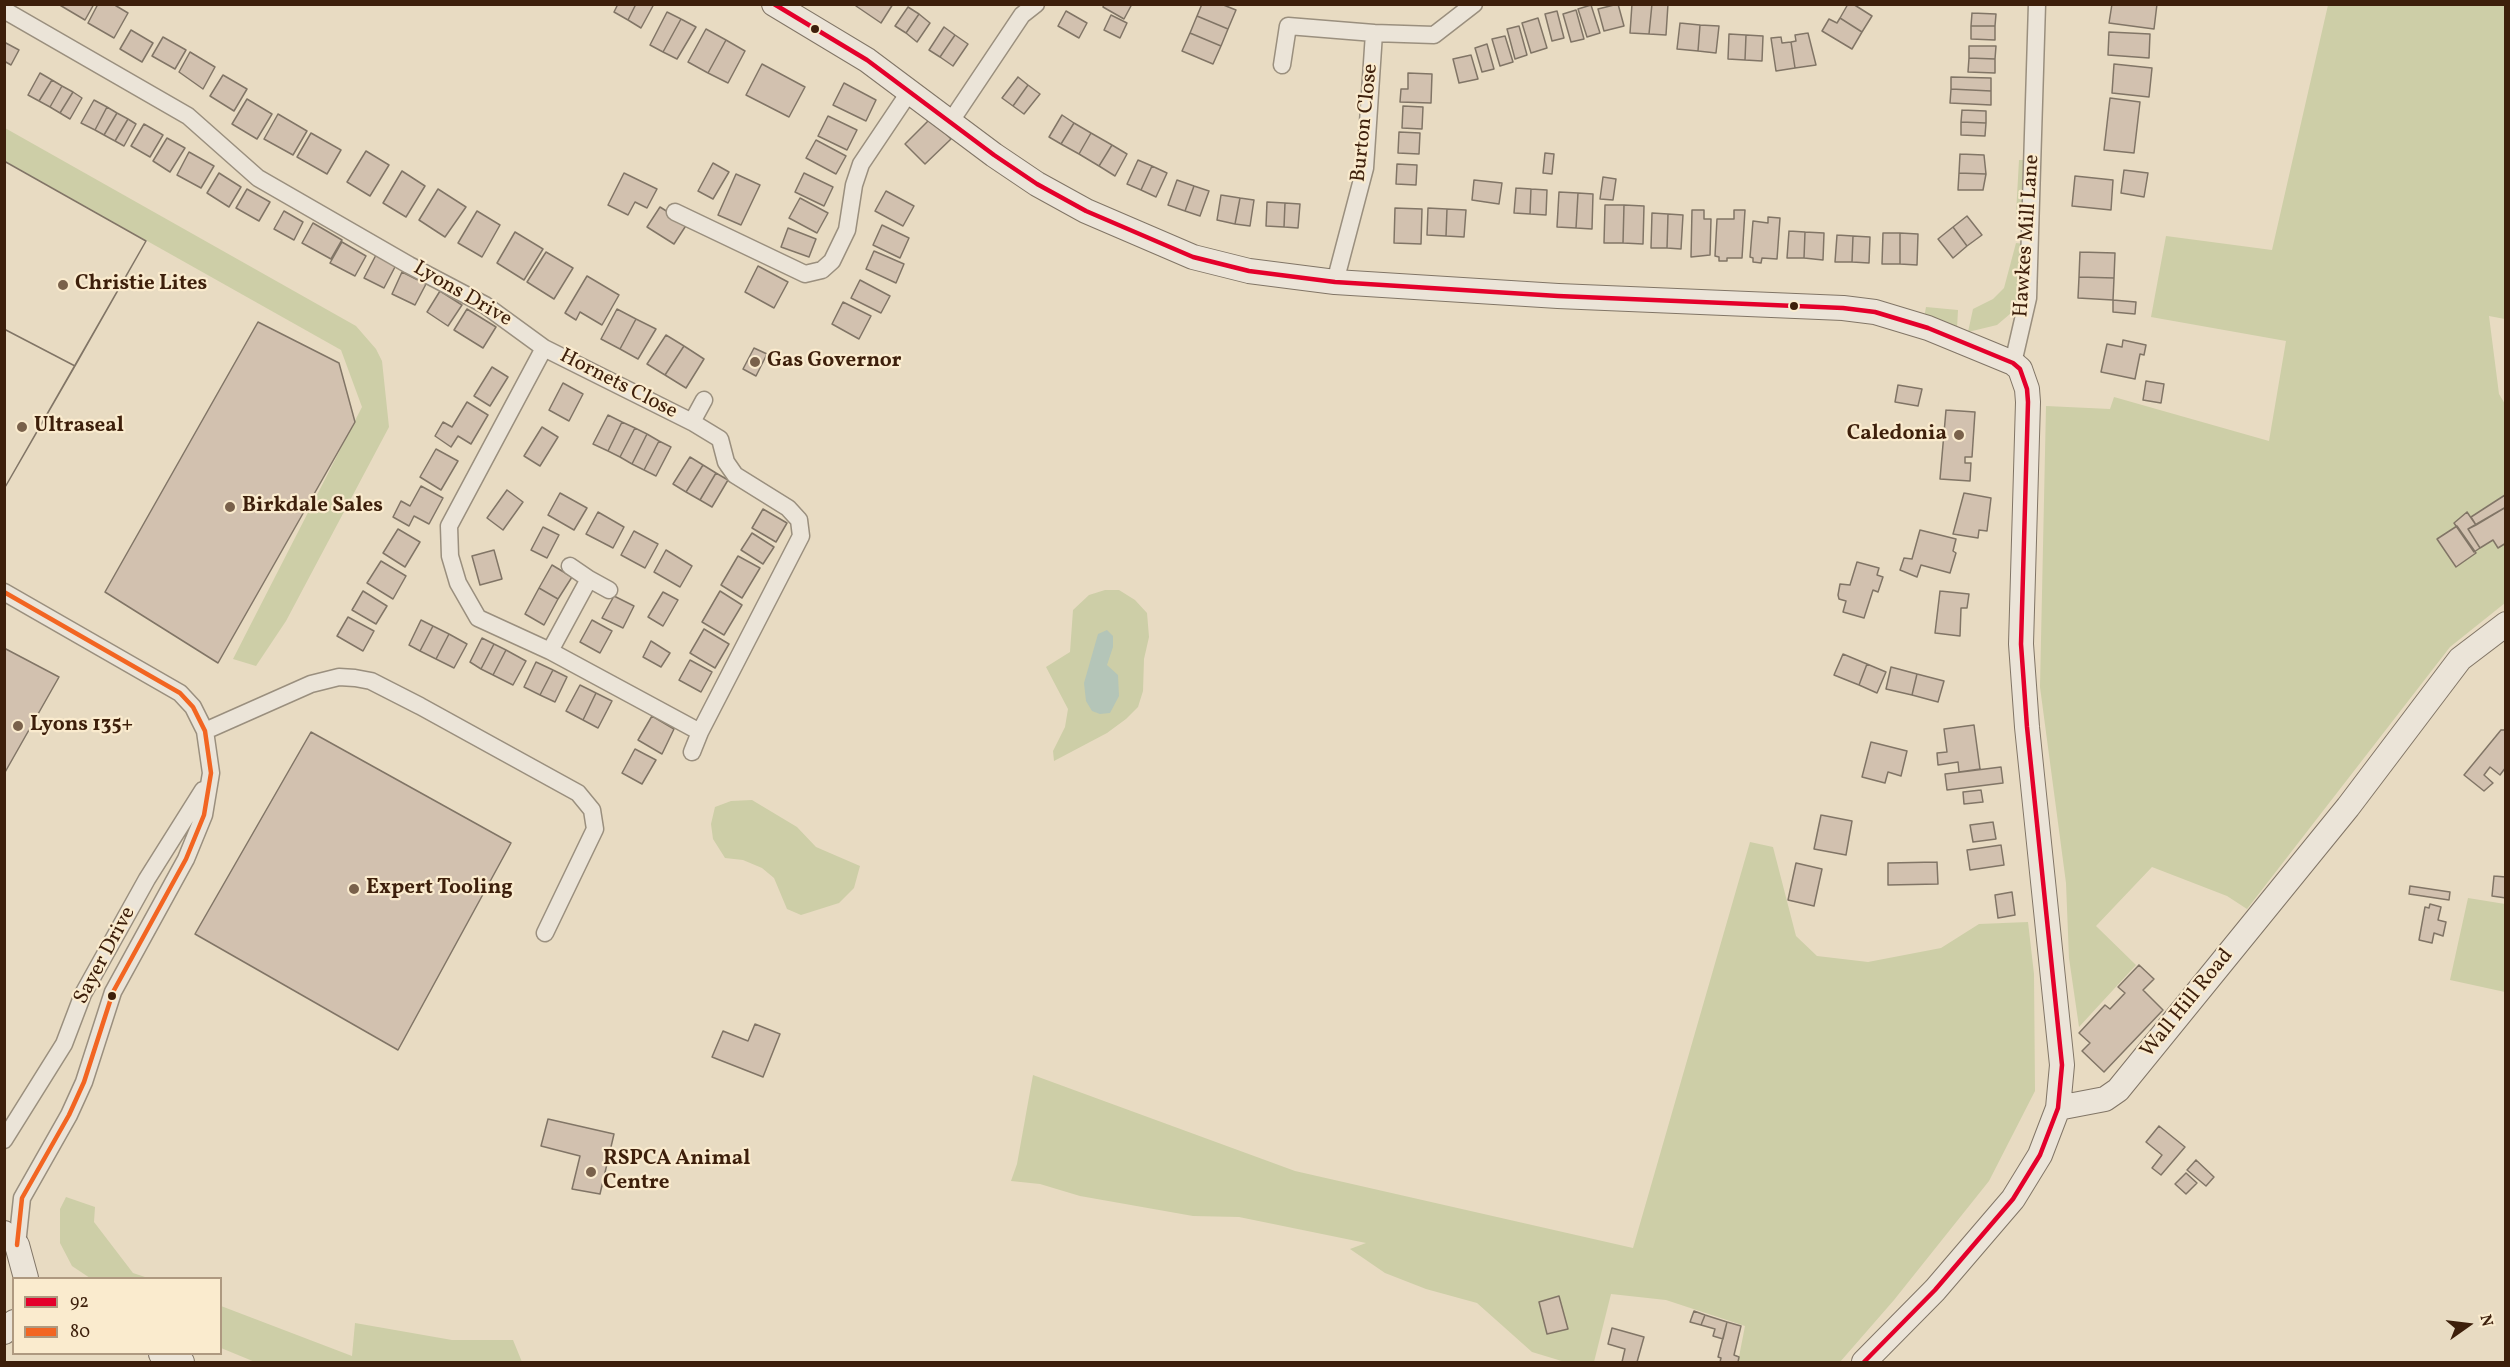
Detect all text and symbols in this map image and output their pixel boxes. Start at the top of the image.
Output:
unlabelled marker [809,23,821,35]
street label: Burton Close [1347,63,1385,183]
street label: Hawkes Mill Lane [2010,154,2046,318]
street label: Lyons Drive [408,257,516,333]
place label: Christie Lites [75,272,207,298]
marker: Christie Lites [56,278,70,292]
unlabelled marker [1788,300,1800,312]
street label: Hornets Close [555,345,681,425]
place label: Gas Governor [767,349,902,375]
marker: Gas Governor [748,355,762,369]
place label: Ultraseal [34,414,124,440]
marker: Ultraseal [15,420,29,434]
place label: Caledonia [1847,422,1947,448]
marker: Caledonia [1952,428,1966,442]
place label: Birkdale Sales [242,494,383,520]
marker: Birkdale Sales [223,500,237,514]
place label: Lyons 135+ [30,713,133,739]
marker: Lyons 135+ [11,719,25,733]
place label: Expert Tooling [366,876,513,902]
marker: Expert Tooling [347,882,361,896]
street label: Sayer Drive [70,903,142,1009]
street label: Wall Hill Road [2136,944,2240,1064]
unlabelled marker [106,990,118,1002]
place label: RSPCA Animal Centre [603,1147,750,1197]
marker: RSPCA Animal Centre [584,1165,598,1179]
legend [12,1277,222,1355]
text: 92 [70,1290,89,1315]
north arrow [2438,1295,2498,1355]
text: N [2473,1312,2498,1329]
text: 80 [70,1320,90,1345]

